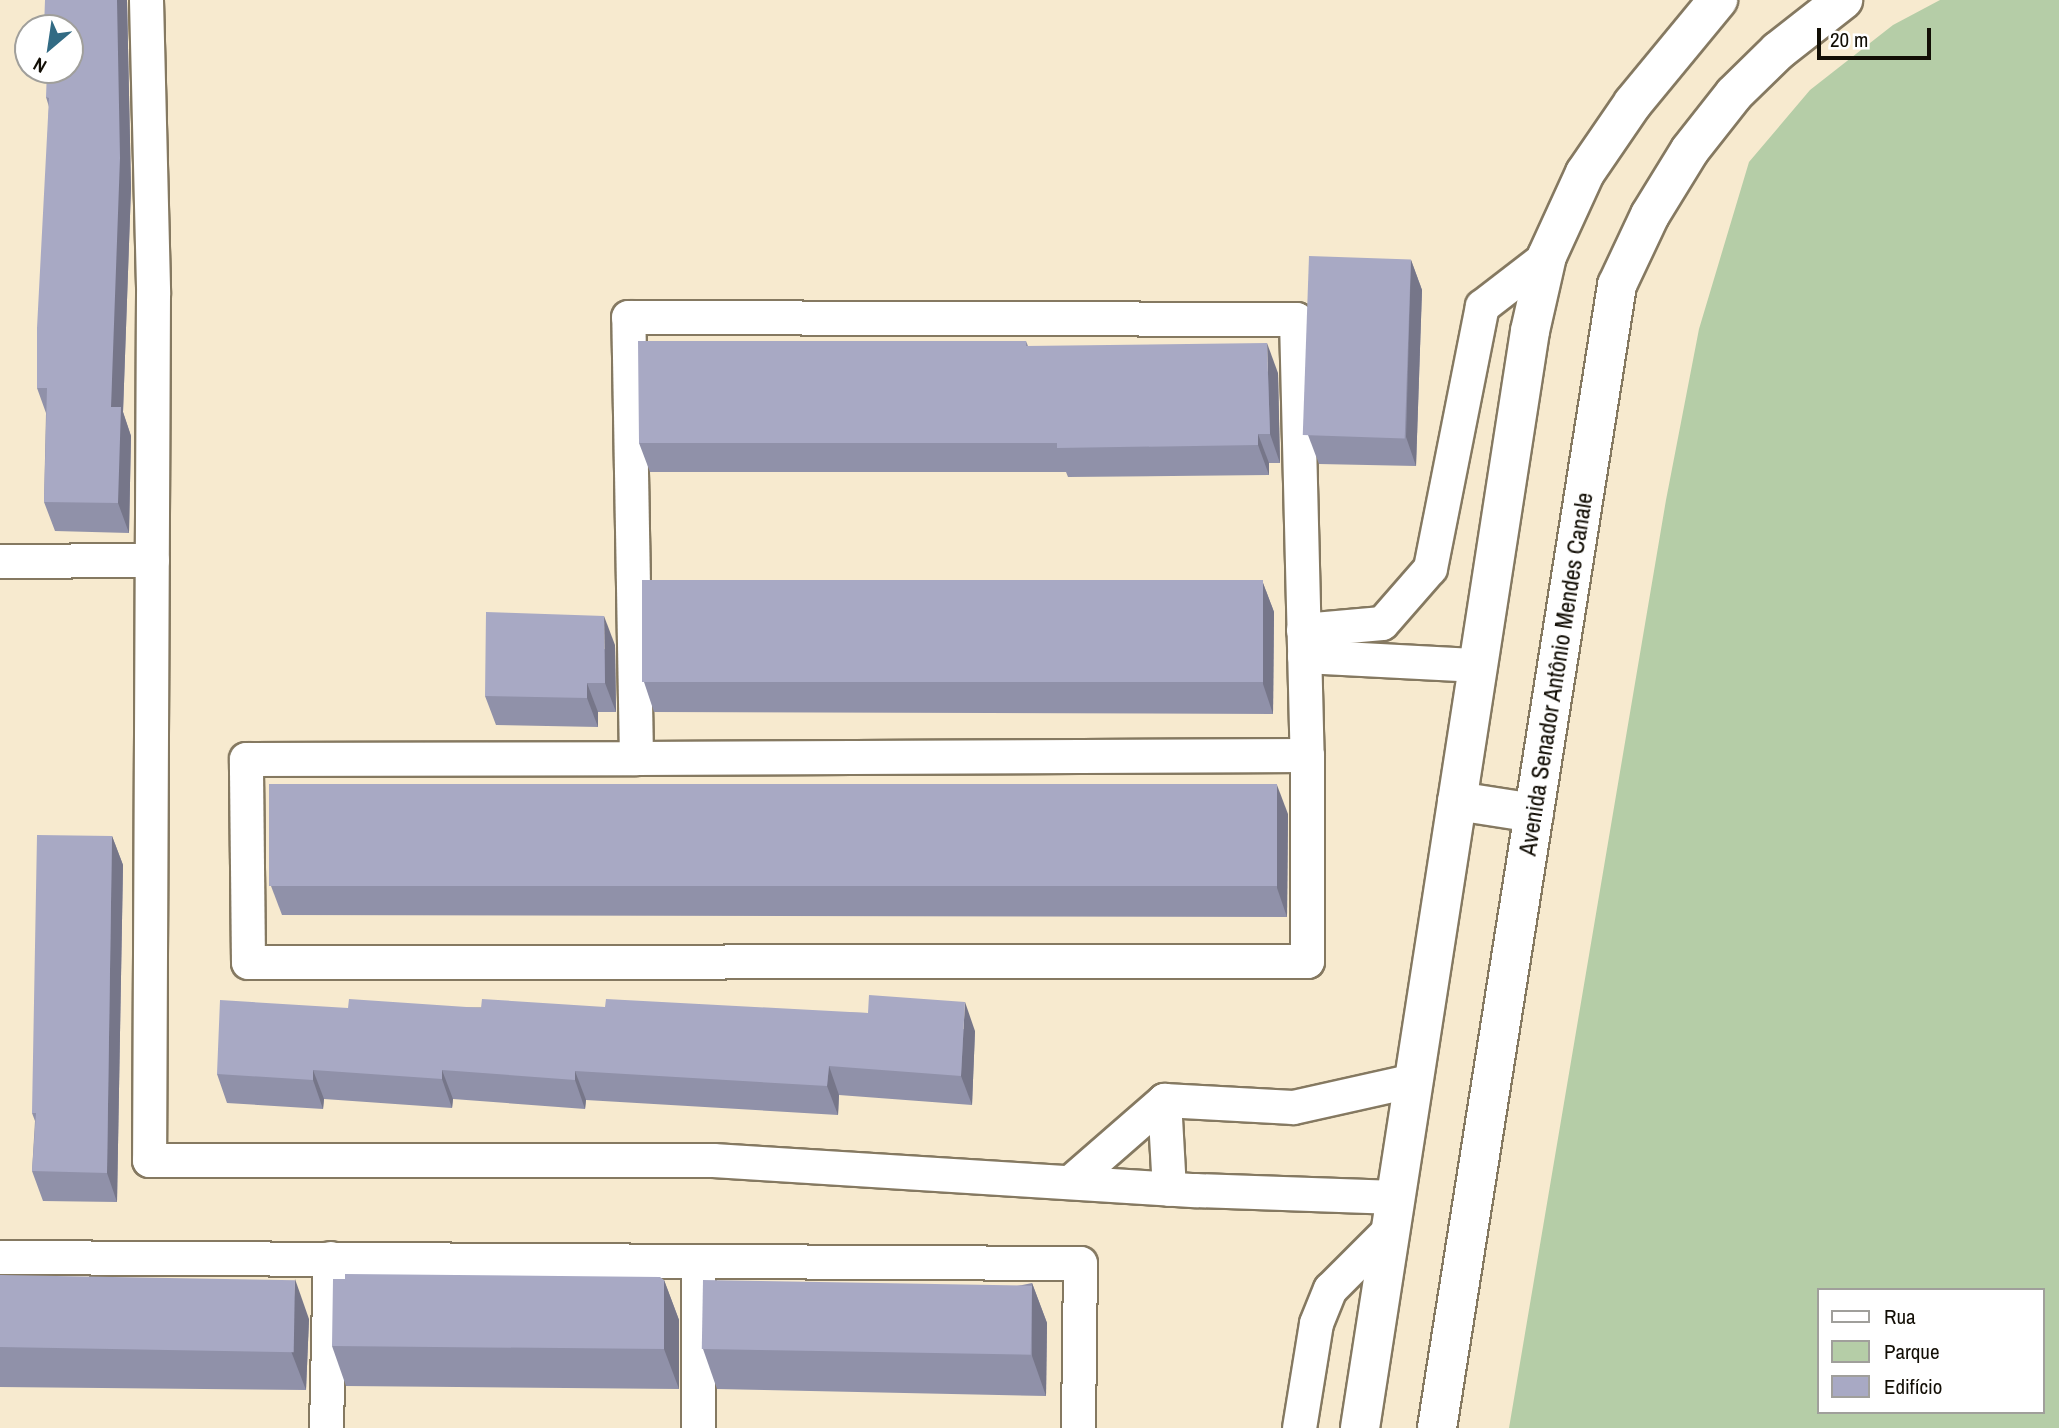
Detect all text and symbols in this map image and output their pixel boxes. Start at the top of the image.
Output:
north arrow [14,14,84,84]
scale bar [1821,14,1935,58]
text: 20 m [1830,25,1868,54]
text: N [29,52,51,80]
street label: Avenida Senador Antônio Mendes Canale [1513,490,1599,858]
legend [1818,1288,2045,1414]
text: Rua [1884,1302,1916,1331]
text: Parque [1884,1337,1940,1366]
text: Edifício [1884,1372,1942,1401]

